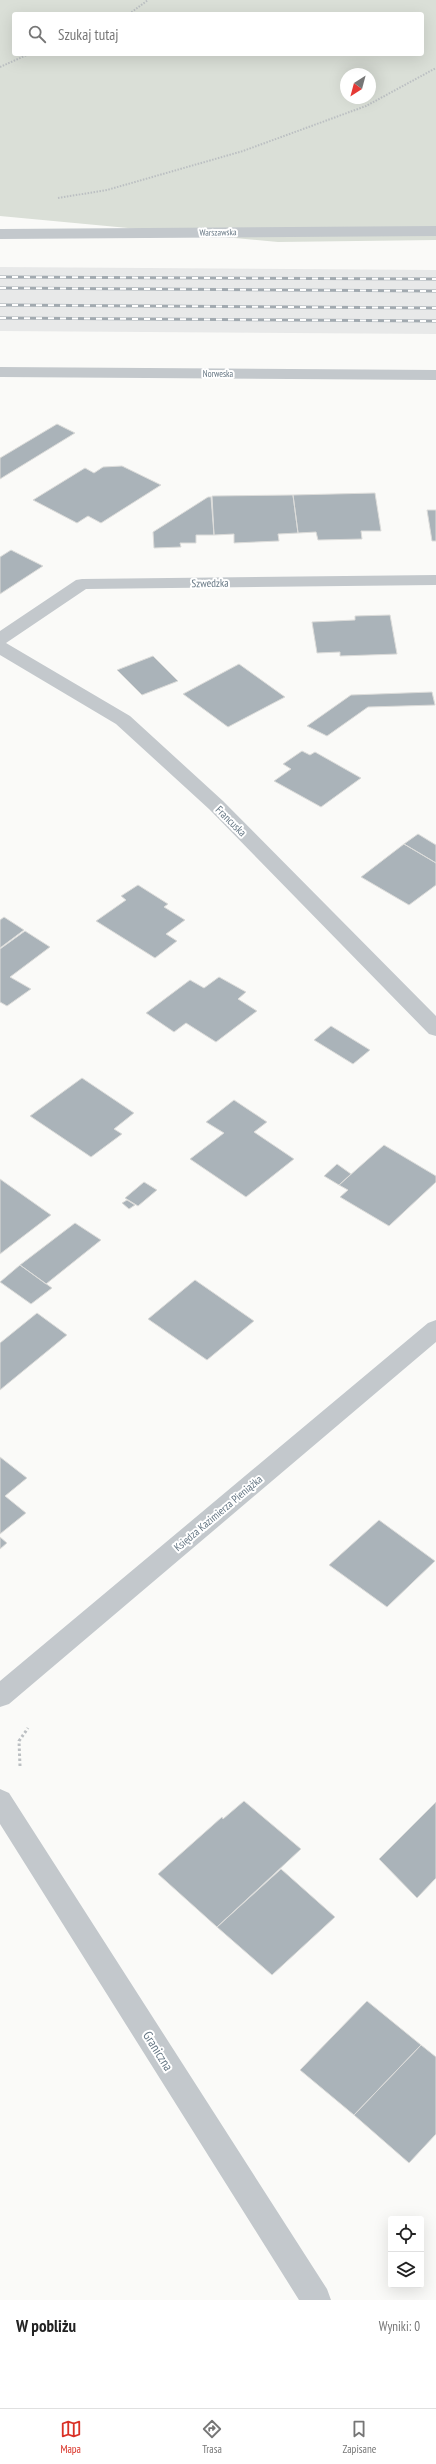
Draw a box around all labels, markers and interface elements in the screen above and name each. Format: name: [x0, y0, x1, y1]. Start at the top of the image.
search box: [12, 12, 424, 56]
icon: search: [26, 23, 48, 45]
text: Szukaj tutaj: [58, 25, 119, 44]
north arrow: [340, 68, 376, 104]
street label: Warszawska: [199, 226, 237, 238]
street label: Norweska: [203, 368, 234, 379]
street label: Szwedzka: [191, 576, 229, 590]
street label: Francuska: [213, 803, 249, 839]
street label: Księdza Kazimierza Pieniążka: [171, 1472, 265, 1554]
street label: Graniczna: [139, 2028, 177, 2074]
map controls: [388, 2216, 424, 2288]
button: locate: [388, 2216, 424, 2252]
button: layers: [388, 2252, 424, 2288]
text: W pobliżu: [16, 2315, 76, 2337]
text: Wyniki: 0: [379, 2318, 420, 2335]
tab: Mapa: [60, 2418, 82, 2456]
tab: Trasa: [201, 2418, 223, 2456]
tab: Zapisane: [343, 2418, 376, 2456]

